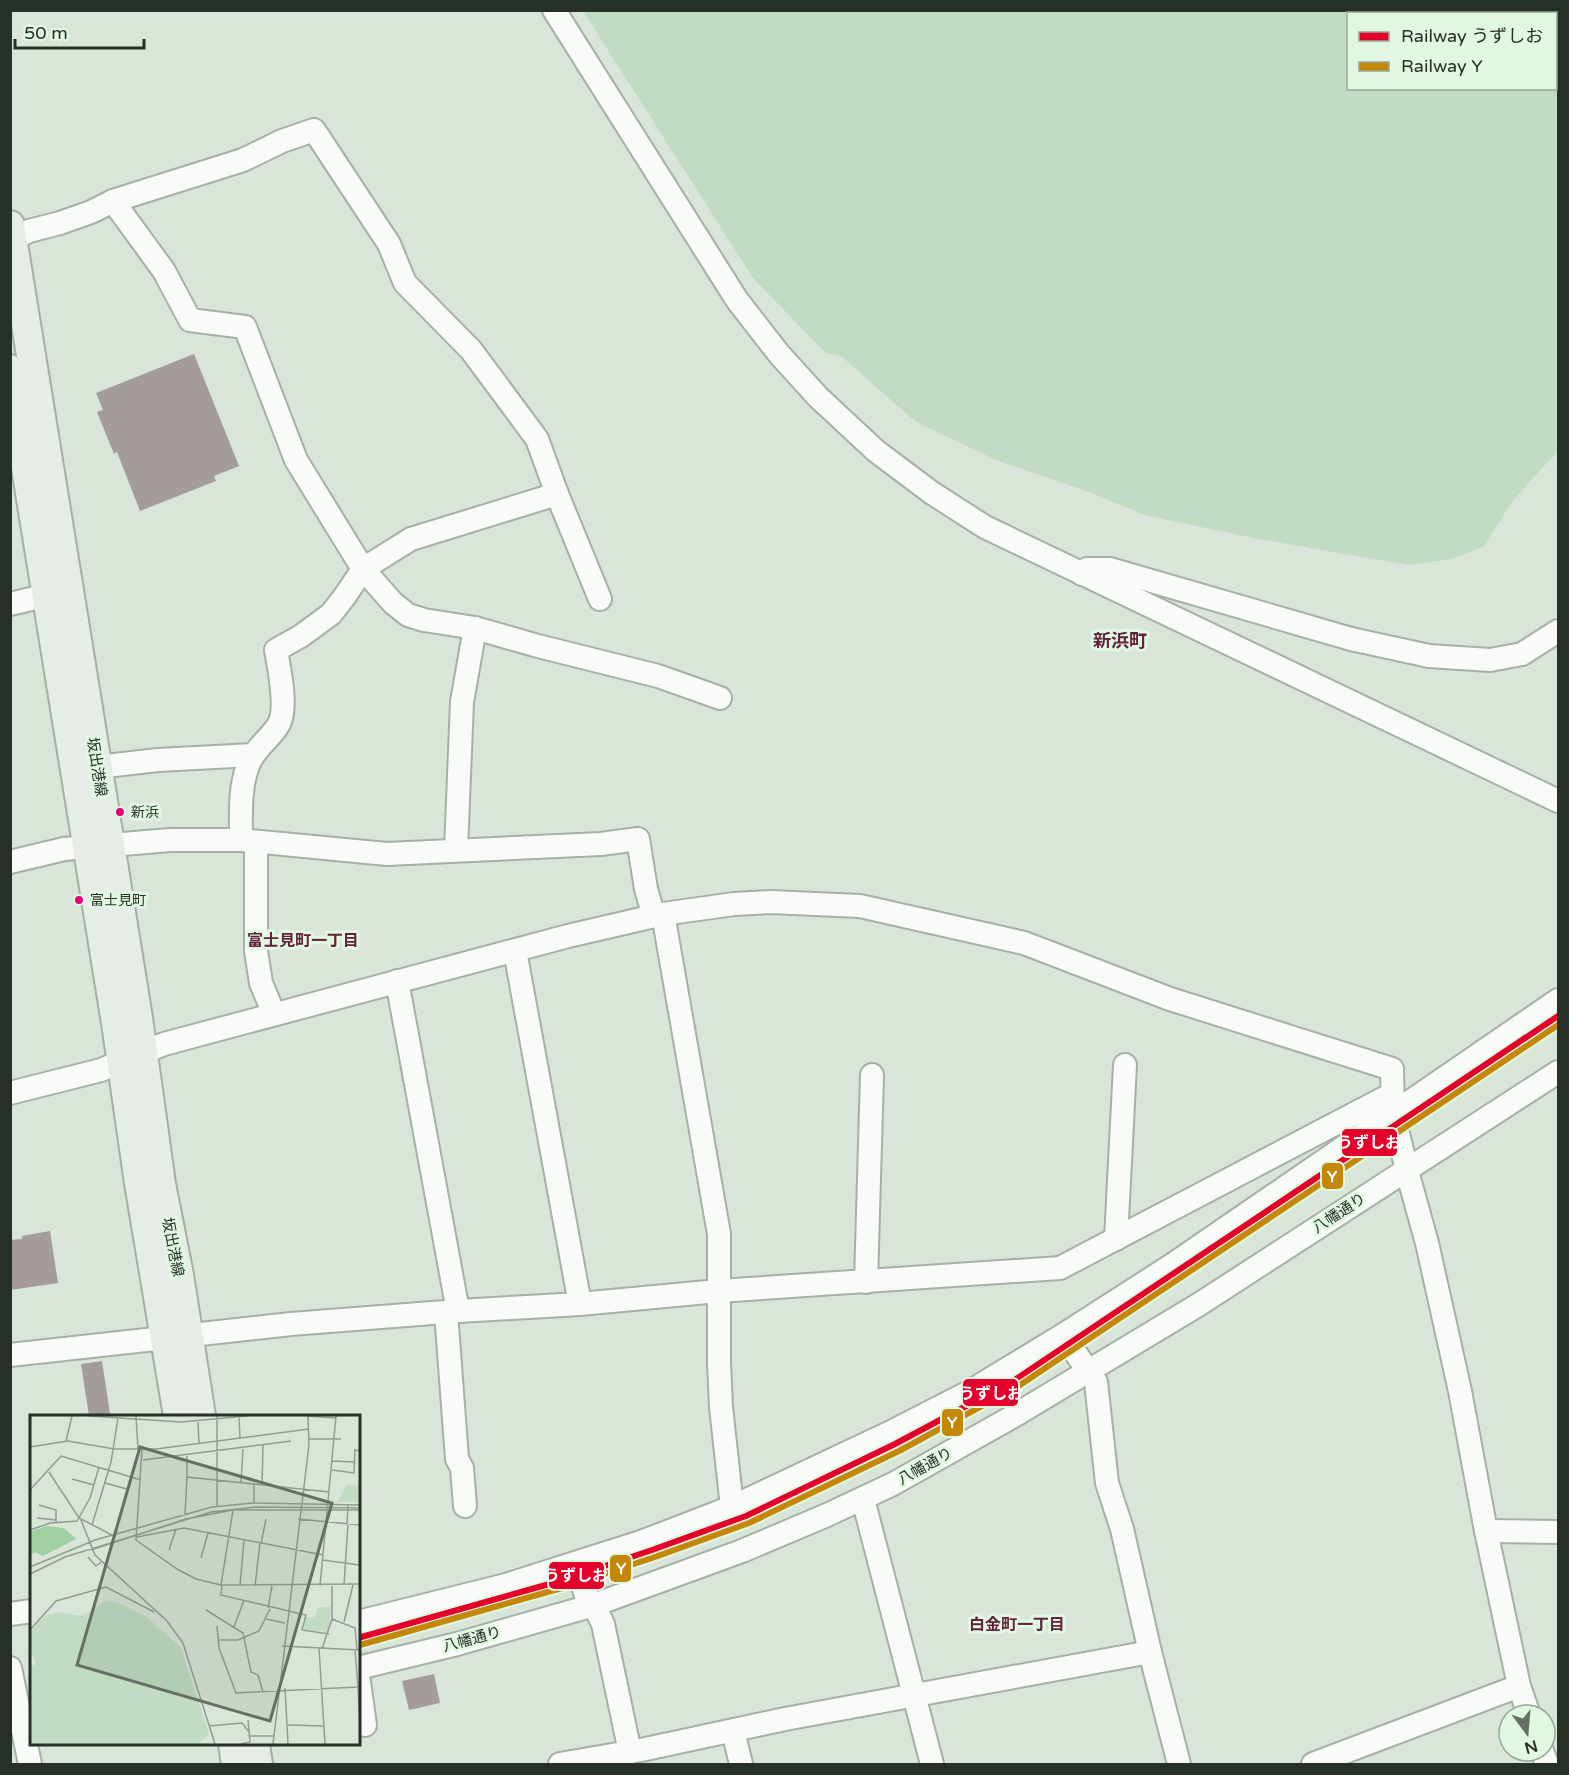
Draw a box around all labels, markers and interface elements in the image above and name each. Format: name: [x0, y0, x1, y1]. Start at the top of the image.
scale bar: [15, 12, 144, 50]
legend: [1347, 12, 1557, 90]
text: 50 m: [24, 22, 68, 44]
text: Railway うずしお: [1401, 25, 1543, 47]
text: Railway Y: [1401, 55, 1483, 77]
district label: 新浜町: [1093, 630, 1147, 652]
street label: 坂出港線: [83, 736, 111, 798]
place label: 新浜: [131, 804, 159, 821]
marker: 新浜: [114, 806, 126, 818]
place label: 富士見町: [90, 892, 146, 909]
marker: 富士見町: [73, 894, 85, 906]
district label: 富士見町一丁目: [247, 931, 359, 951]
line badge: うずしお: [1341, 1128, 1398, 1157]
text: うずしお: [1337, 1133, 1401, 1153]
line badge: Y: [1321, 1162, 1344, 1190]
text: Y: [1327, 1167, 1338, 1187]
street label: 八幡通り: [1309, 1189, 1369, 1237]
street label: 坂出港線: [158, 1216, 188, 1278]
line badge: うずしお: [962, 1378, 1019, 1407]
text: うずしお: [959, 1384, 1023, 1404]
line badge: Y: [941, 1408, 964, 1437]
text: Y: [947, 1413, 958, 1433]
inset map: [30, 1415, 360, 1745]
street label: 八幡通り: [894, 1444, 956, 1488]
line badge: Y: [609, 1554, 632, 1583]
text: Y: [616, 1559, 627, 1579]
line badge: うずしお: [548, 1561, 605, 1590]
text: うずしお: [544, 1566, 608, 1586]
district label: 白金町一丁目: [969, 1615, 1065, 1635]
street label: 八幡通り: [441, 1623, 503, 1655]
north arrow: [1497, 1703, 1557, 1763]
text: N: [1522, 1735, 1540, 1758]

